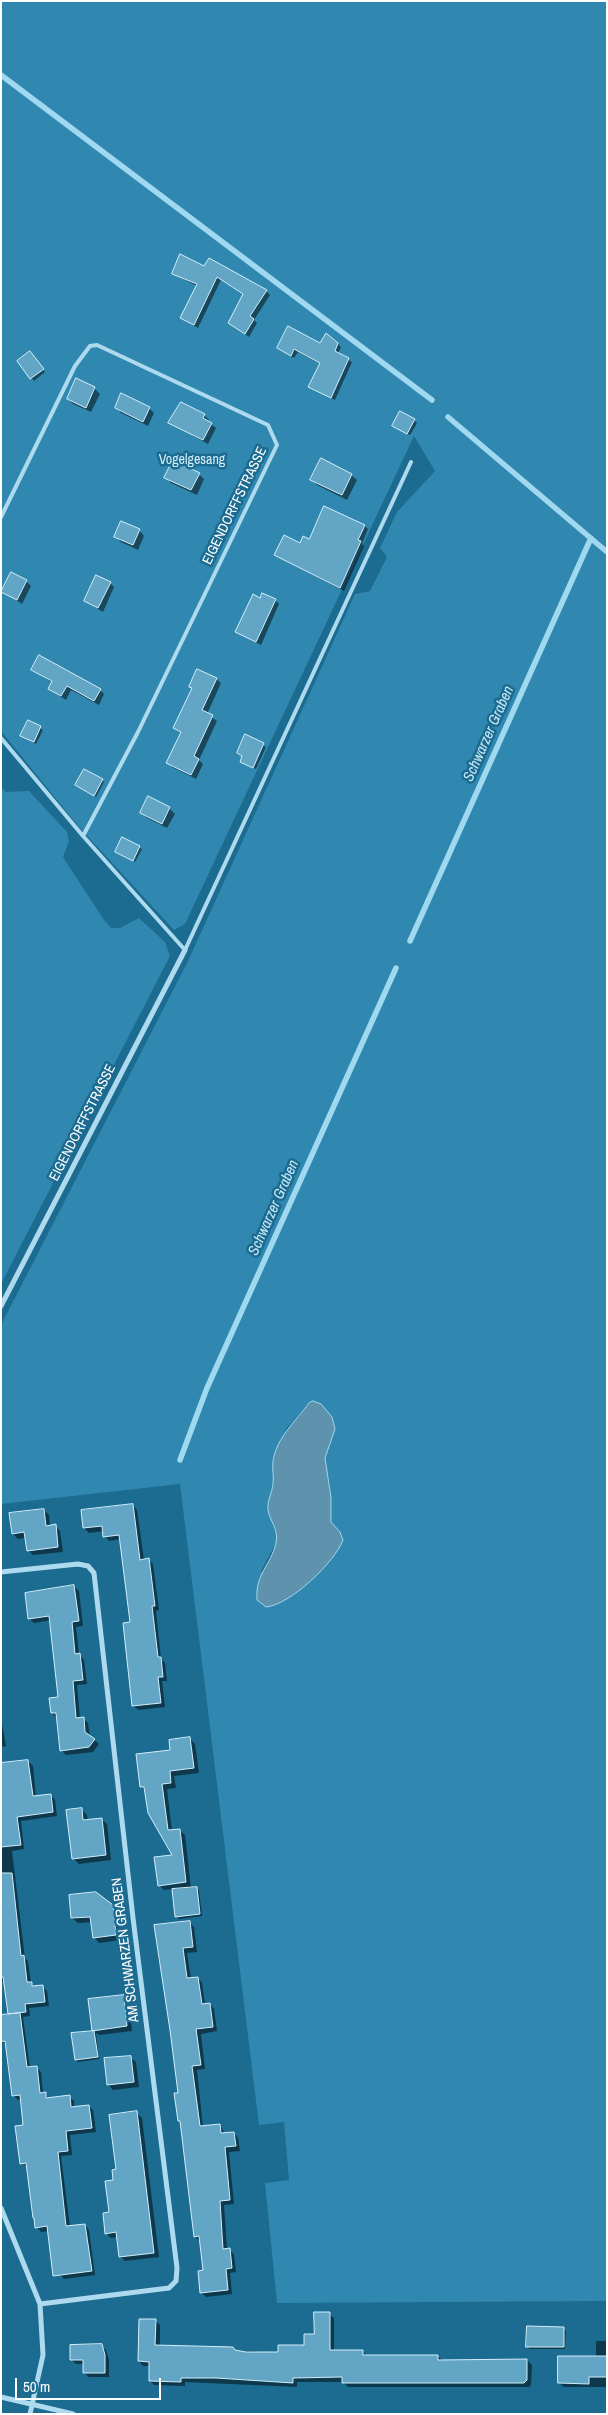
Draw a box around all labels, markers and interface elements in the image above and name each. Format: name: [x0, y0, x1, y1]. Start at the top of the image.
street label: EIGENDORFFSTRASSE: [199, 444, 271, 568]
park label: Vogelgesang: [159, 452, 225, 468]
water label: Schwarzer Graben: [460, 684, 518, 784]
street label: EIGENDORFFSTRASSE: [46, 1062, 120, 1184]
water label: Schwarzer Graben: [245, 1158, 303, 1258]
street label: AM SCHWARZEN GRABEN: [109, 1877, 143, 2023]
scale bar: [18, 2368, 164, 2400]
text: 50 m: [23, 2376, 50, 2397]

